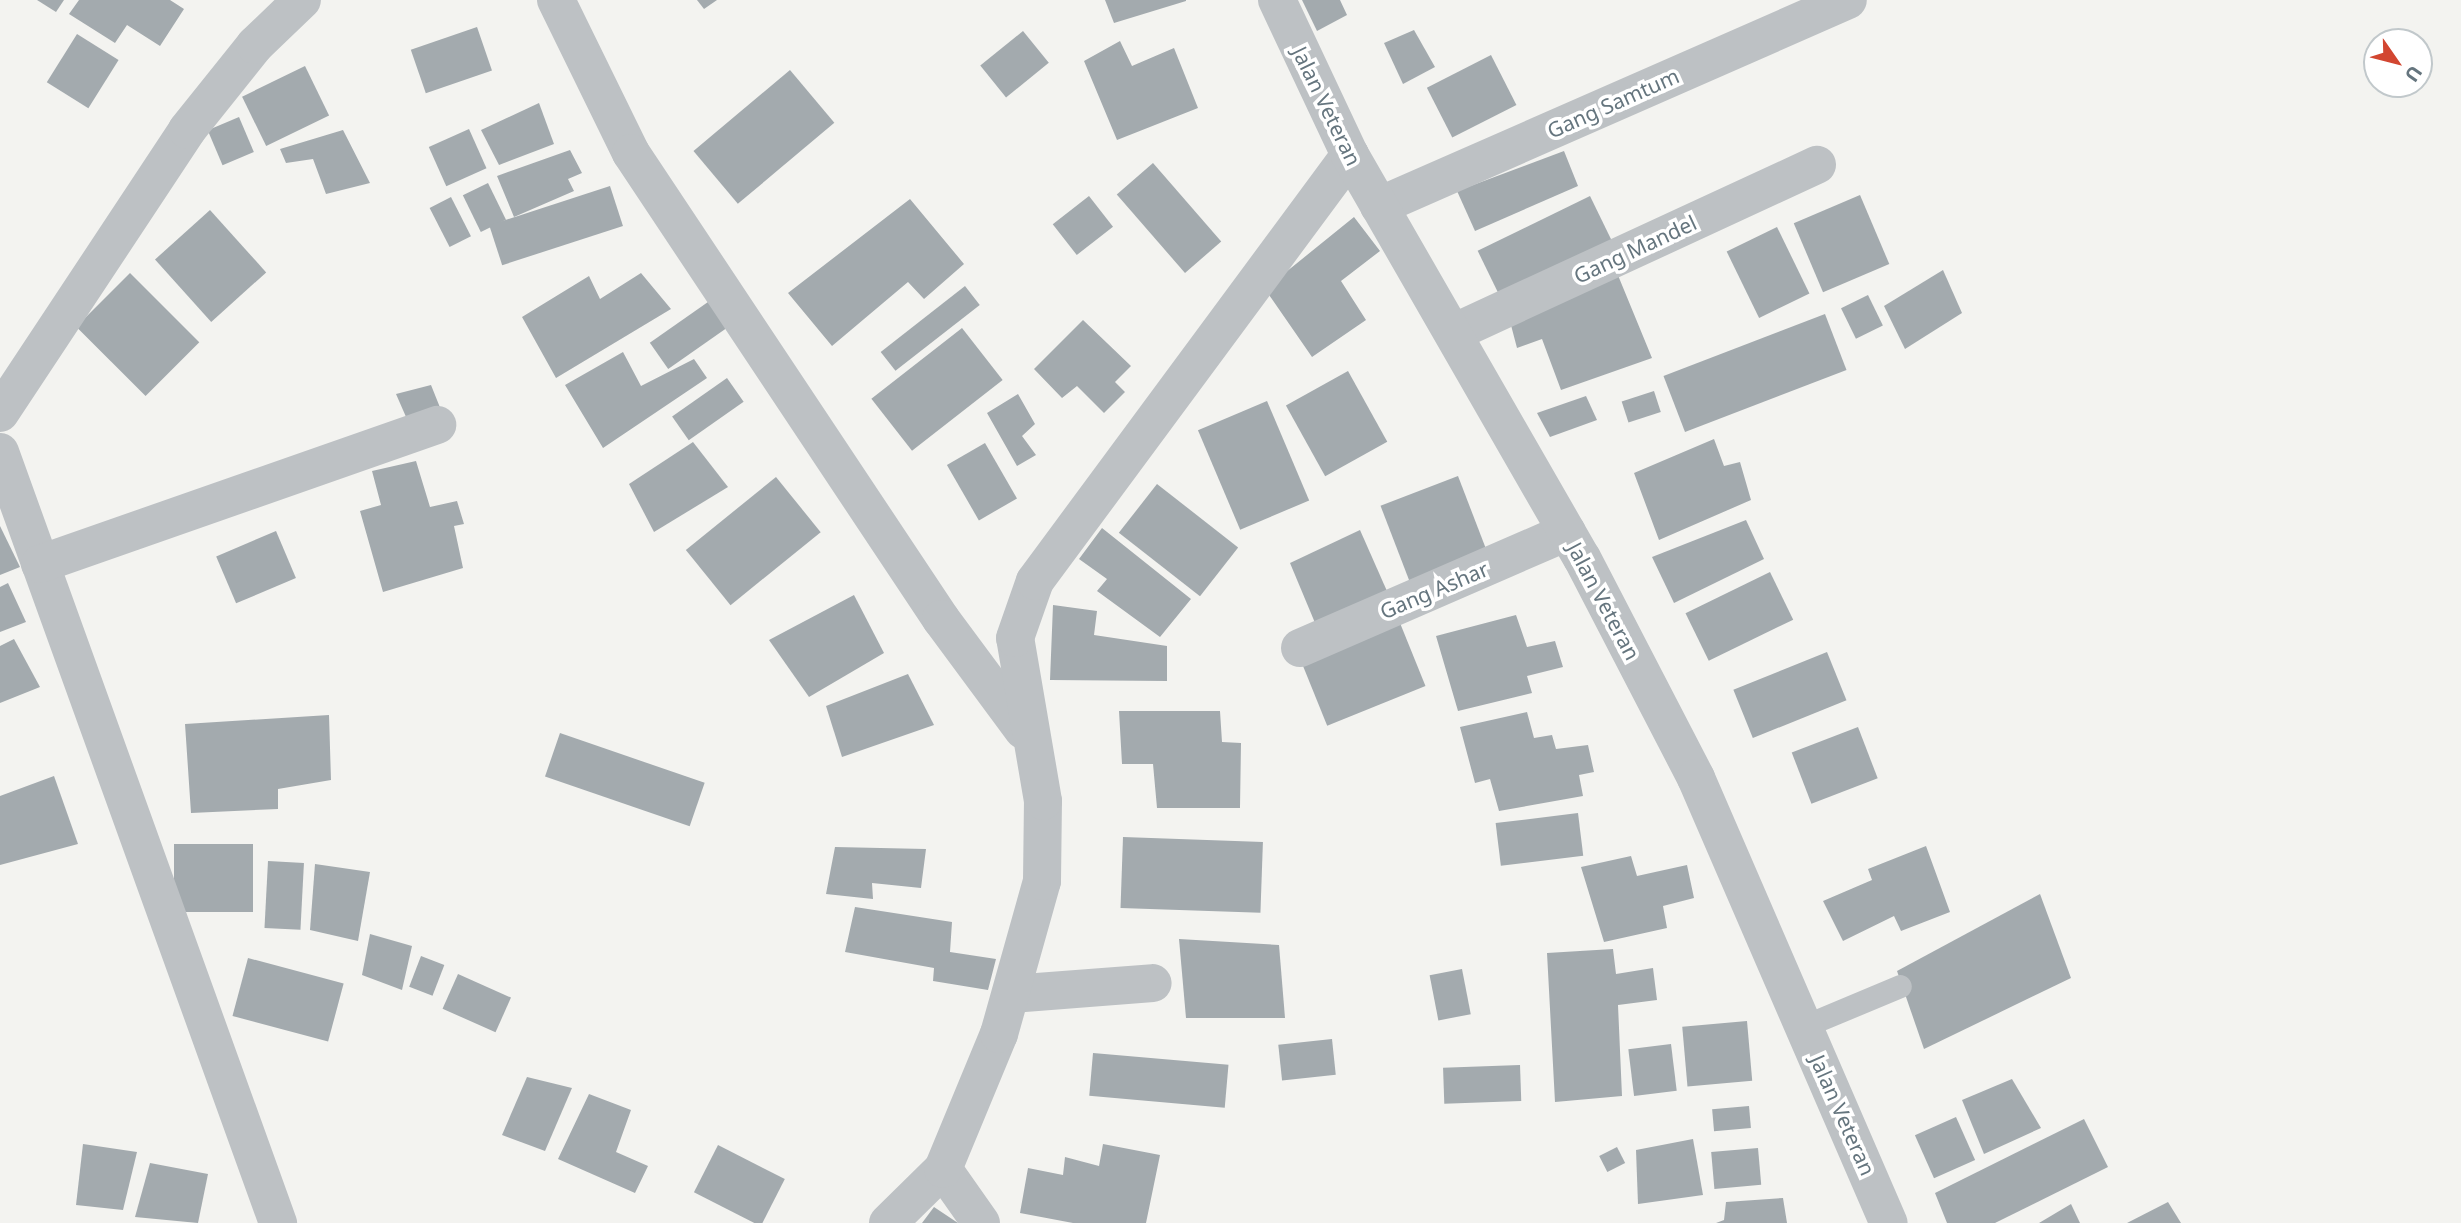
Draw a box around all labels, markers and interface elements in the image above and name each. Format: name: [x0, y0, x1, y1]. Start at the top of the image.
north arrow: [2363, 28, 2433, 98]
street label: Jalan Veteran: [1287, 42, 1367, 170]
text: U: [2399, 61, 2428, 87]
street label: Gang Samtum: [1543, 63, 1683, 143]
street label: Gang Mandel: [1570, 210, 1700, 288]
street label: Jalan Veteran: [1562, 538, 1646, 664]
street label: Gang Ashar: [1376, 556, 1492, 624]
street label: Jalan Veteran: [1805, 1051, 1881, 1179]

